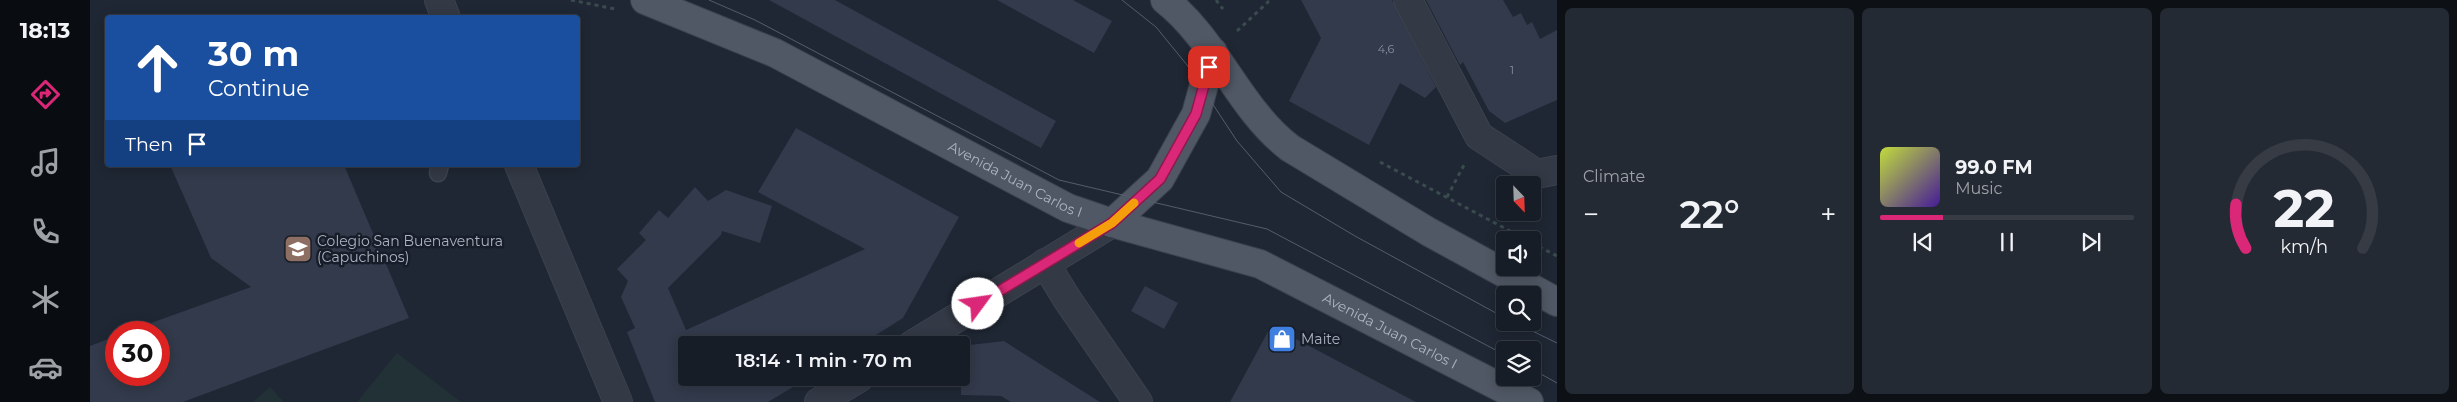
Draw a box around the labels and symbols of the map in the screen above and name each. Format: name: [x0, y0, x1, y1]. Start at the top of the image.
house number: 4,6: [1378, 42, 1394, 56]
pin: [1188, 46, 1230, 88]
house number: 1: [1510, 63, 1514, 77]
street label: Avenida Juan Carlos I: [945, 137, 1085, 221]
north arrow: [1496, 176, 1541, 221]
place label: Colegio San Buenaventura (Capuchinos): [317, 232, 503, 266]
school or university icon: Colegio San Buenaventura (Capuchinos): [283, 234, 313, 264]
position arrow: [951, 277, 1003, 329]
street label: Avenida Juan Carlos I: [1320, 289, 1460, 373]
speed limit sign: 30: [105, 321, 170, 386]
shop icon: Maite: [1267, 324, 1297, 354]
place label: Maite: [1301, 330, 1340, 348]

